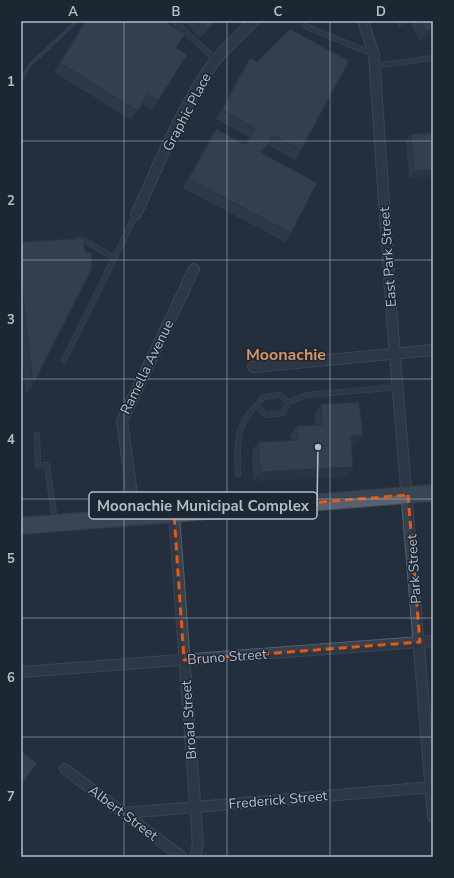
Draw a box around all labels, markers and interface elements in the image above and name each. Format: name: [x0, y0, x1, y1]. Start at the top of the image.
text: A: [68, 3, 78, 21]
text: B: [172, 3, 181, 21]
text: C: [274, 3, 283, 21]
text: D: [376, 3, 386, 21]
street label: Graphic Place: [158, 69, 216, 155]
text: 1: [7, 73, 15, 91]
text: 2: [7, 192, 15, 210]
street label: East Park Street: [375, 206, 401, 308]
text: 3: [7, 311, 15, 329]
street label: Ramella Avenue: [116, 316, 178, 418]
district label: Moonachie: [246, 344, 326, 366]
text: 4: [7, 431, 15, 449]
callout: Moonachie Municipal Complex: [89, 492, 317, 519]
text: Moonachie Municipal Complex: [97, 496, 310, 516]
street label: Park Street: [402, 533, 426, 604]
text: 5: [7, 550, 15, 568]
street label: Bruno Street: [186, 645, 268, 669]
text: 6: [7, 669, 15, 687]
street label: Broad Street: [177, 680, 201, 760]
street label: Albert Street: [85, 781, 162, 845]
street label: Frederick Street: [228, 786, 328, 814]
text: 7: [7, 788, 15, 806]

